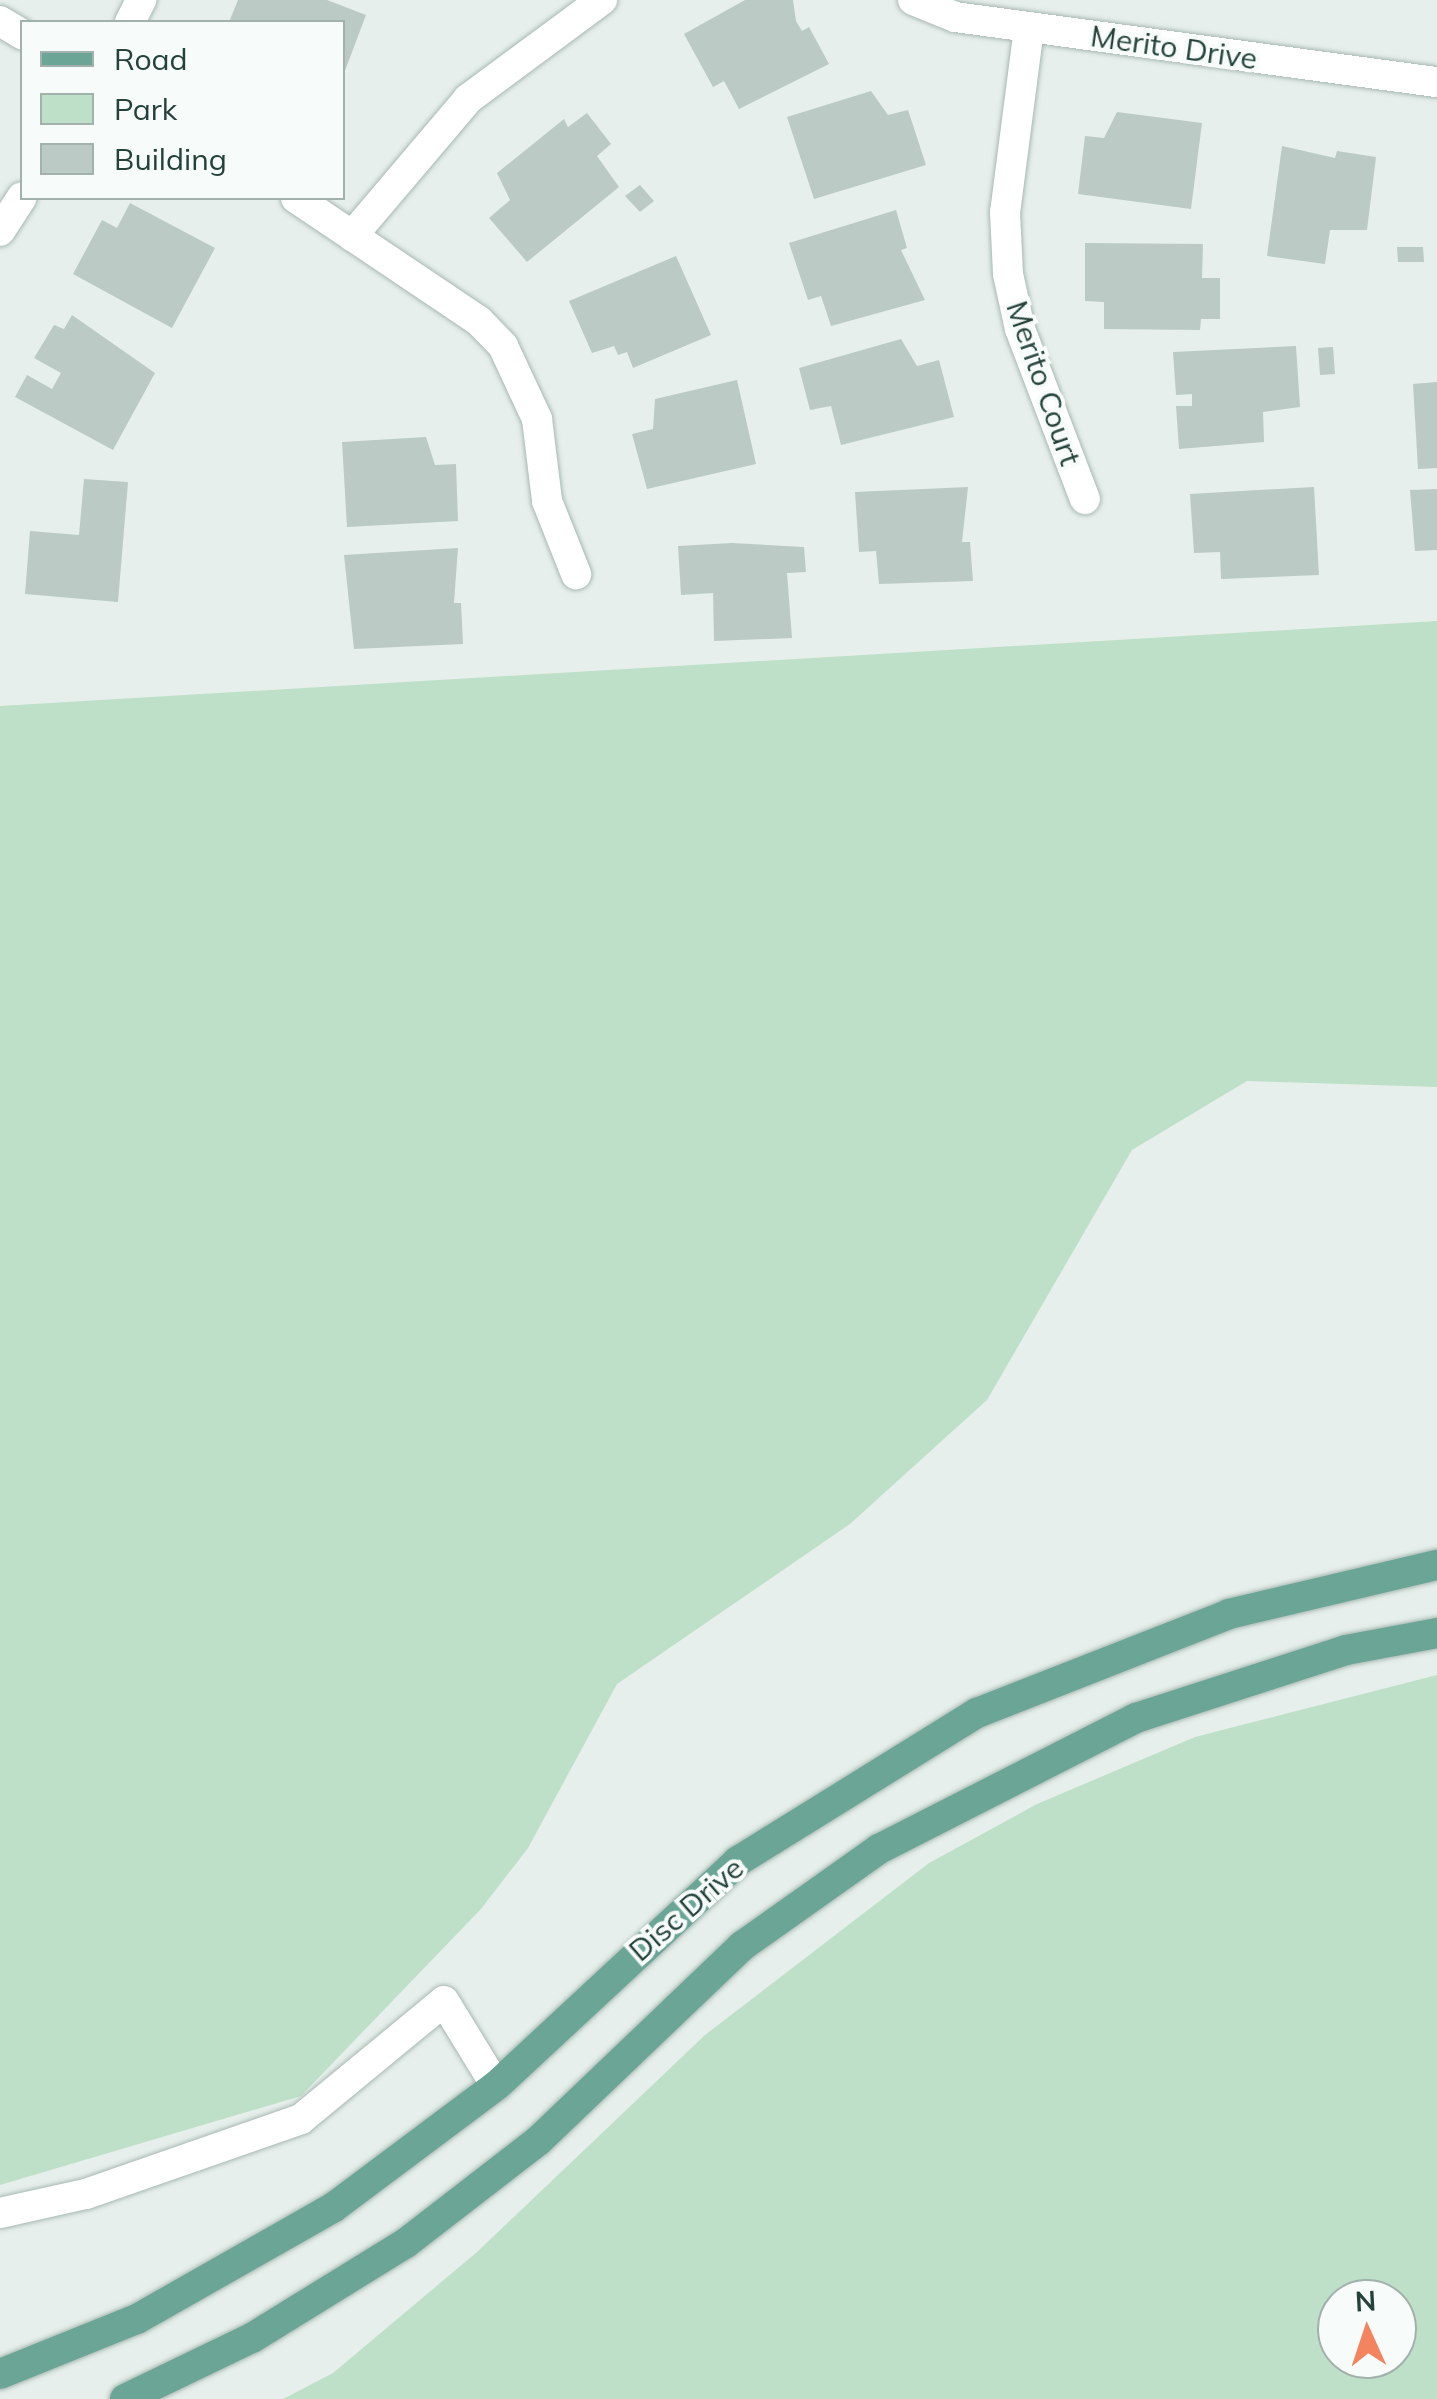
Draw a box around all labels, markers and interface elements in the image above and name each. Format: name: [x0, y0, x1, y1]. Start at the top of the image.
street label: Merito Drive: [1088, 17, 1260, 77]
legend: [20, 20, 345, 200]
text: Road: [114, 40, 188, 78]
text: Park: [114, 90, 177, 128]
text: Building: [114, 140, 227, 178]
street label: Merito Court: [999, 296, 1089, 470]
street label: Disc Drive: [622, 1850, 750, 1968]
north arrow: [1317, 2279, 1417, 2379]
text: N: [1354, 2283, 1377, 2319]

